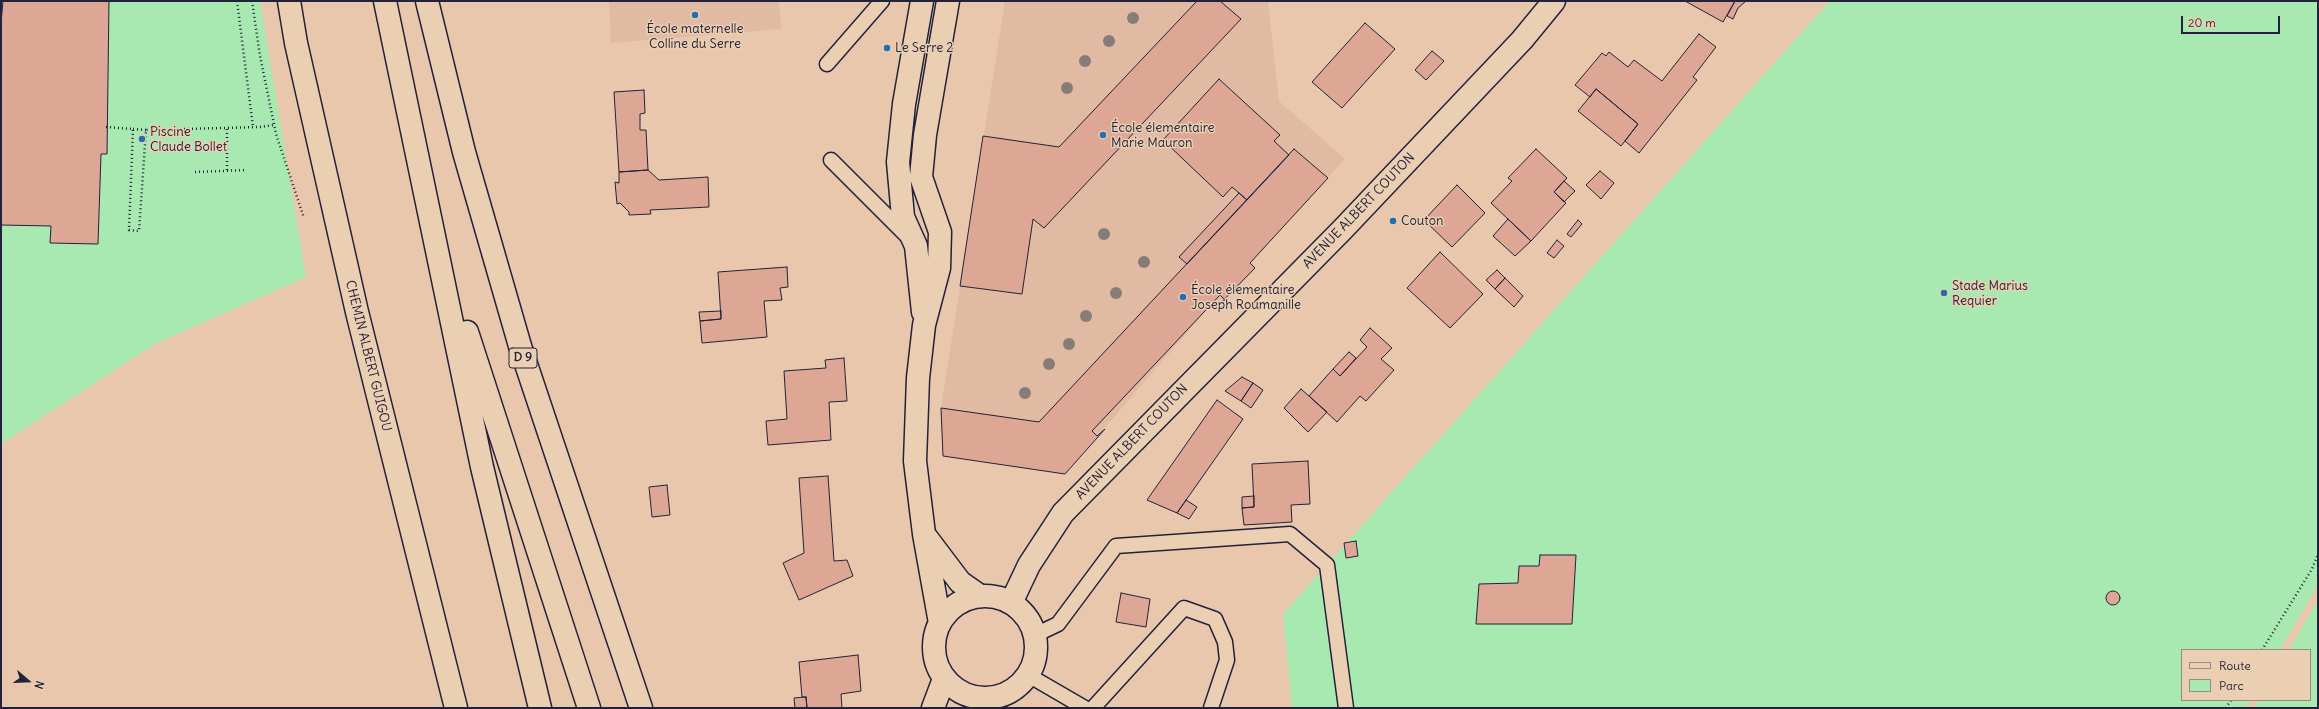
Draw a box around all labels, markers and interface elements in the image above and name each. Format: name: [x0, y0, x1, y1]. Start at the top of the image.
scale bar: [2183, 8, 2282, 34]
marker: École maternelle Colline du Serre: [690, 10, 700, 20]
text: 20 m: [2188, 15, 2216, 30]
place label: École maternelle Colline du Serre: [647, 21, 743, 52]
place label: Le Serre 2: [895, 40, 953, 56]
marker: Le Serre 2: [882, 43, 892, 53]
place label: École élementaire Marie Mauron: [1111, 120, 1215, 151]
place label: Piscine Claude Bollet: [150, 124, 227, 155]
marker: École élementaire Marie Mauron: [1098, 130, 1108, 140]
marker: Piscine Claude Bollet: [137, 134, 147, 144]
street label: AVENUE ALBERT COUTON: [1300, 150, 1418, 272]
place label: Couton: [1401, 213, 1444, 229]
marker: Couton: [1388, 216, 1398, 226]
place label: Stade Marius Requier: [1952, 278, 2028, 309]
street label: CHEMIN ALBERT GUIGOU: [342, 279, 394, 433]
place label: École élementaire Joseph Roumanille: [1191, 282, 1301, 313]
marker: Stade Marius Requier: [1939, 288, 1949, 298]
marker: École élementaire Joseph Roumanille: [1178, 292, 1188, 302]
road number: D 9: [509, 348, 537, 368]
street label: AVENUE ALBERT COUTON: [1073, 381, 1191, 503]
legend: [2181, 649, 2311, 701]
text: Route: [2219, 658, 2251, 673]
north arrow: [8, 661, 48, 701]
text: Parc: [2219, 678, 2244, 693]
text: N: [31, 679, 47, 691]

